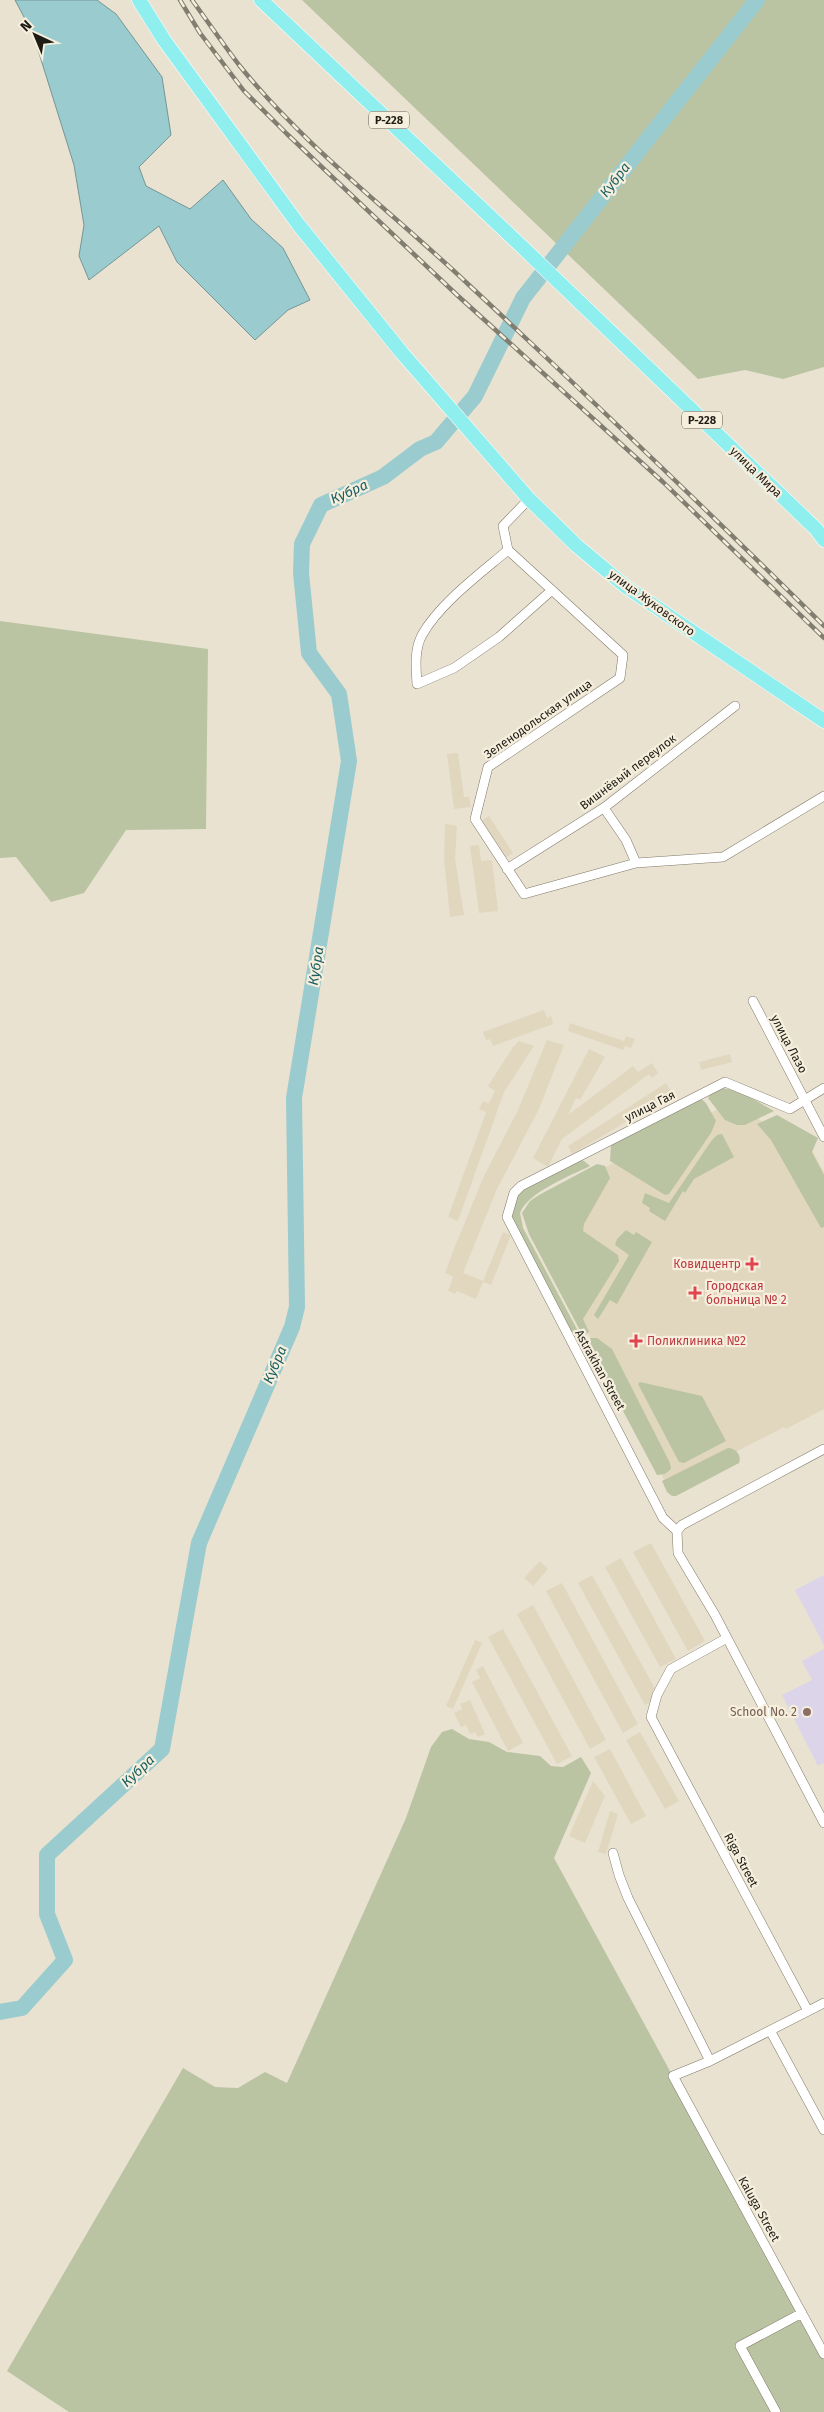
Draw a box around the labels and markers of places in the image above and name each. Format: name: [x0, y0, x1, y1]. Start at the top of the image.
place label: Ковидцентр: [673, 1257, 741, 1271]
marker: Ковидцентр: [745, 1257, 759, 1271]
place label: Городская больница № 2: [706, 1279, 787, 1307]
marker: Городская больница № 2: [688, 1286, 702, 1300]
marker: Поликлиника №2: [629, 1334, 643, 1348]
place label: Поликлиника №2: [647, 1334, 746, 1348]
place label: School No. 2: [730, 1705, 797, 1719]
marker: School No. 2: [801, 1706, 813, 1718]

